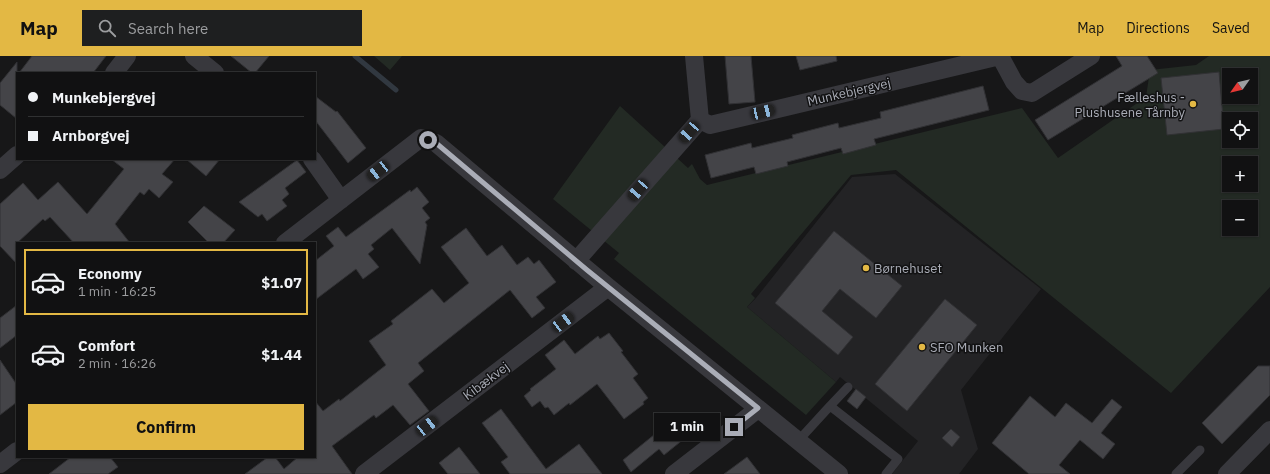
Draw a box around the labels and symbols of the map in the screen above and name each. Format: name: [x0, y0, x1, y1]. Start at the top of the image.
north arrow: [1222, 68, 1258, 104]
street label: Munkebjergvej: [806, 74, 892, 110]
place label: Fælleshus - Plushusene Tårnby: [1074, 89, 1186, 121]
marker: Fælleshus - Plushusene Tårnby: [1188, 99, 1198, 109]
car: [750, 103, 776, 121]
car: [677, 119, 701, 145]
route start: [419, 131, 437, 149]
car: [365, 159, 391, 183]
car: [626, 177, 650, 203]
place label: Børnehuset: [874, 260, 942, 277]
marker: Børnehuset: [861, 263, 871, 273]
car: [550, 310, 576, 334]
place label: SFO Munken: [930, 339, 1003, 356]
marker: SFO Munken: [917, 342, 927, 352]
street label: Kibækvej: [459, 358, 513, 404]
callout: 1 min: [654, 413, 720, 441]
car: [414, 414, 440, 438]
route end: [725, 418, 743, 436]

